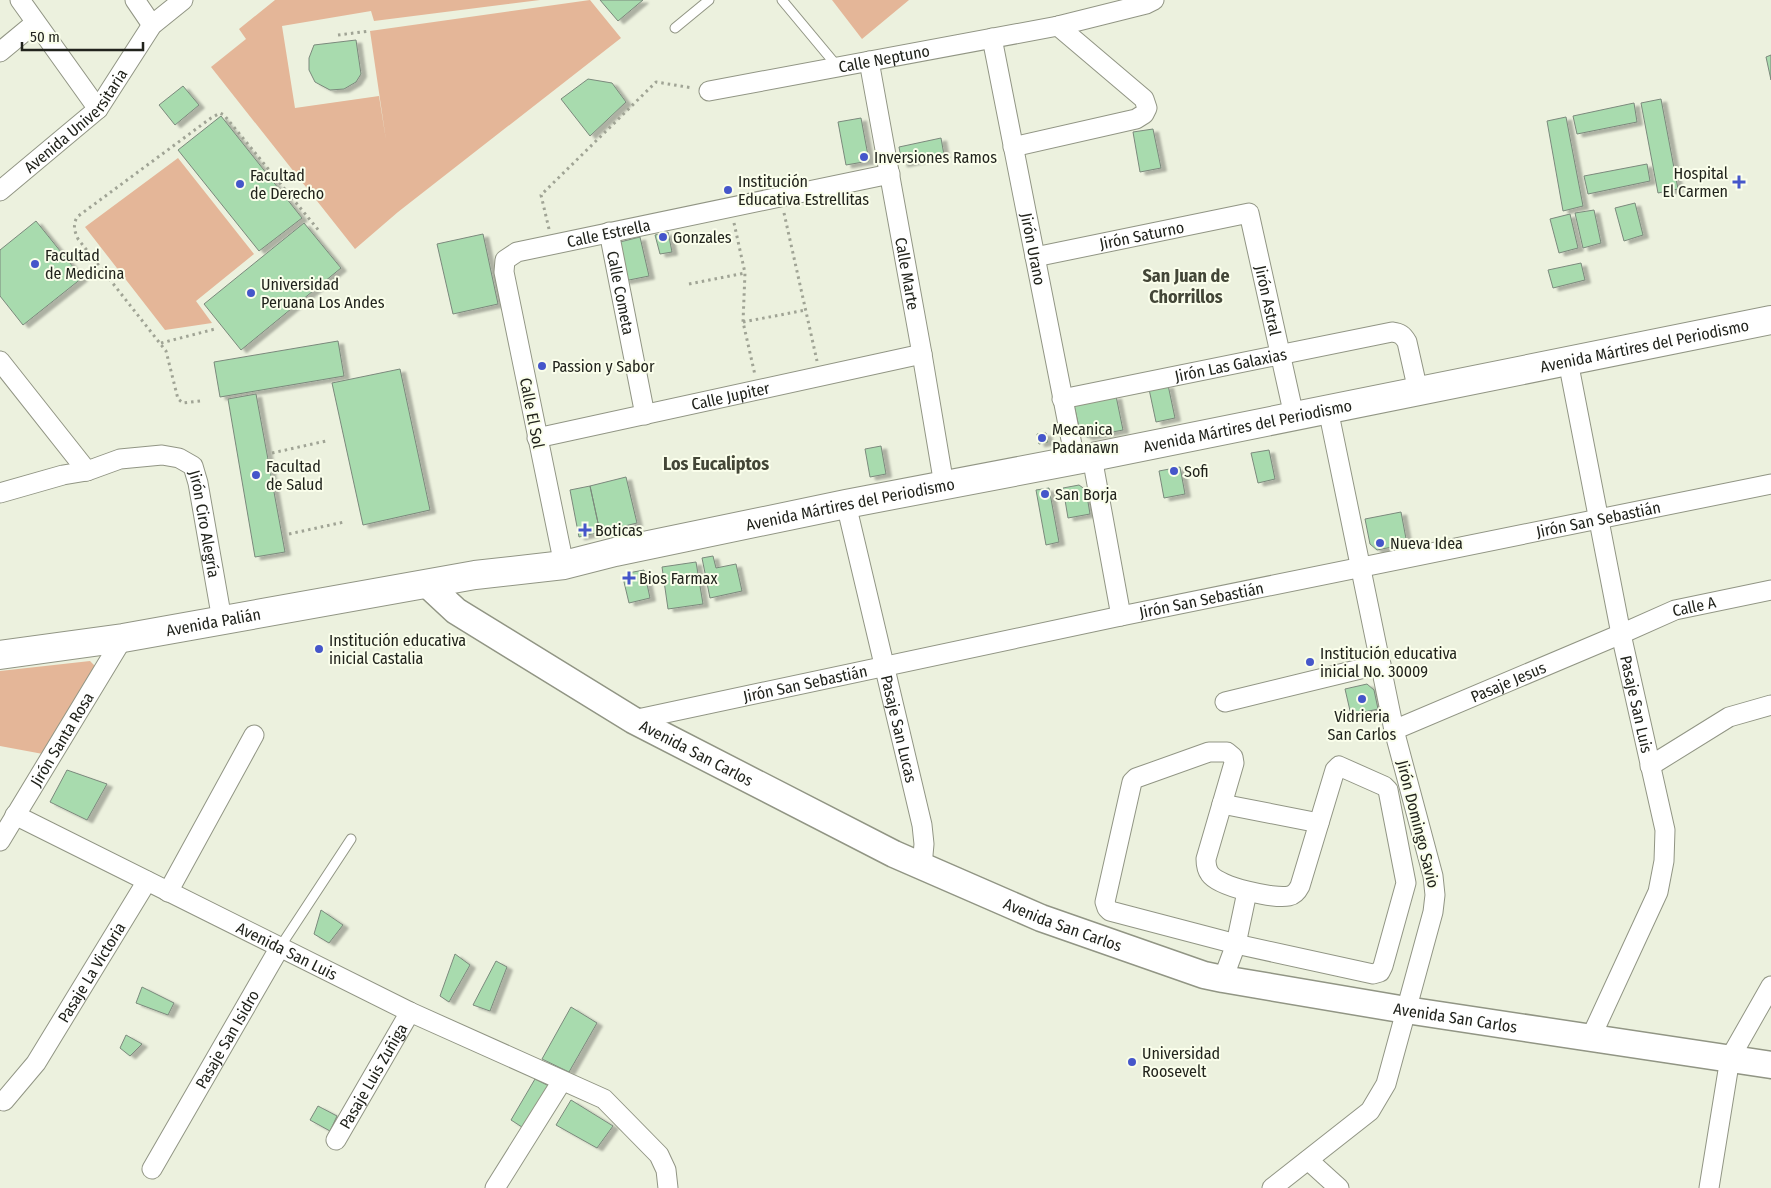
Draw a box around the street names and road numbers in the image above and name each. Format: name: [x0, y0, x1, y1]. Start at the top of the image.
street label: Calle Neptuno: [837, 41, 931, 76]
street label: Avenida Universitaria: [20, 65, 131, 176]
street label: Jirón Urano: [1017, 211, 1050, 287]
street label: Calle Estrella: [565, 215, 652, 251]
street label: Jirón Saturno: [1098, 217, 1186, 253]
street label: Calle Marte: [892, 236, 923, 311]
street label: Calle Cometa: [603, 249, 639, 337]
street label: Jirón Astral: [1251, 263, 1285, 337]
street label: Avenida Mártires del Periodismo: [1539, 315, 1750, 376]
street label: Jirón Las Galaxias: [1173, 344, 1288, 385]
street label: Calle El Sol: [516, 376, 548, 450]
street label: Calle Jupiter: [690, 378, 772, 414]
street label: Avenida Mártires del Periodismo: [1142, 395, 1353, 456]
street label: Jirón Ciro Alegría: [185, 468, 224, 579]
street label: Avenida Mártires del Periodismo: [744, 474, 956, 534]
street label: Jirón San Sebastián: [1534, 497, 1662, 541]
street label: Jirón San Sebastián: [1138, 578, 1265, 622]
street label: Calle A: [1670, 592, 1718, 620]
street label: Avenida Palián: [165, 604, 262, 640]
street label: Pasaje San Luis: [1617, 654, 1657, 755]
street label: Pasaje Jesus: [1468, 657, 1549, 706]
street label: Jirón San Sebastián: [741, 661, 869, 706]
street label: Pasaje San Lucas: [877, 673, 921, 785]
street label: Jirón Santa Rosa: [26, 689, 97, 790]
street label: Avenida San Carlos: [637, 716, 757, 790]
street label: Jirón Domingo Savio: [1393, 758, 1443, 890]
street label: Avenida San Carlos: [1001, 893, 1125, 955]
street label: Pasaje La Victoria: [54, 918, 129, 1026]
street label: Avenida San Luis: [234, 918, 341, 984]
street label: Pasaje San Isidro: [191, 986, 263, 1092]
street label: Avenida San Carlos: [1392, 999, 1519, 1036]
street label: Pasaje Luis Zuñiga: [335, 1020, 411, 1132]

